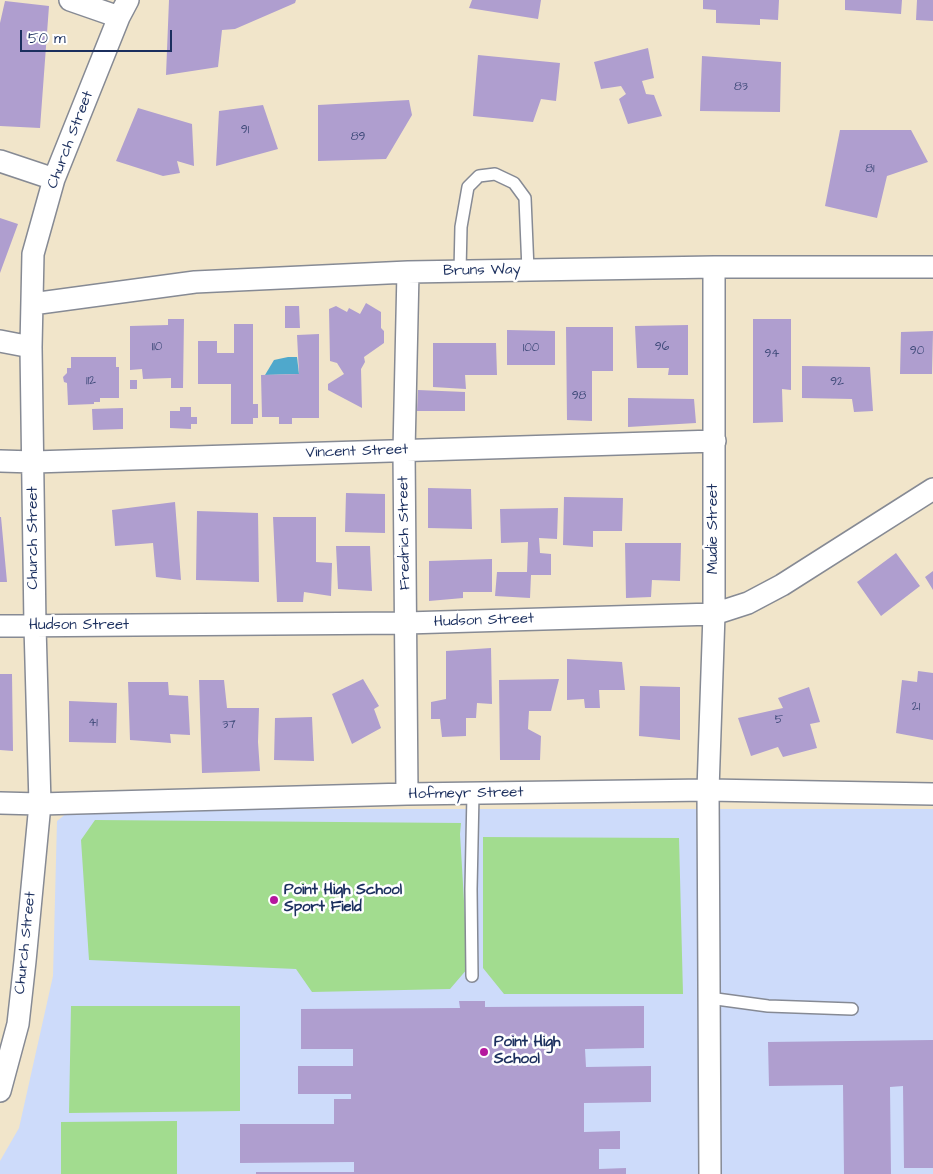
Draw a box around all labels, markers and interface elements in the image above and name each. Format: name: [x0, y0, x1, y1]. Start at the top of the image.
scale bar: [22, 20, 175, 52]
text: 50 m: [28, 28, 66, 49]
house number: 83: [734, 80, 748, 94]
street label: Church Street: [44, 89, 98, 191]
house number: 91: [241, 123, 249, 137]
house number: 89: [351, 130, 365, 144]
house number: 81: [865, 162, 875, 176]
street label: Bruns Way: [443, 261, 521, 281]
house number: 110: [152, 340, 162, 354]
house number: 96: [655, 340, 669, 354]
house number: 100: [523, 341, 539, 355]
house number: 90: [910, 344, 924, 358]
house number: 94: [764, 347, 780, 361]
house number: 112: [86, 374, 96, 388]
house number: 92: [830, 375, 844, 389]
house number: 98: [572, 389, 586, 403]
street label: Vincent Street: [305, 441, 409, 463]
street label: Fredrich Street: [395, 476, 415, 590]
street label: Mudie Street: [705, 484, 723, 574]
street label: Church Street: [25, 486, 43, 590]
street label: Hudson Street: [434, 610, 534, 632]
street label: Hudson Street: [29, 617, 129, 635]
house number: 21: [912, 700, 920, 714]
house number: 5: [775, 713, 783, 727]
house number: 41: [88, 716, 98, 730]
house number: 37: [222, 718, 236, 732]
street label: Hofmeyr Street: [408, 784, 524, 804]
place label: Point High School Sport Field: [284, 882, 402, 917]
street label: Church Street: [12, 891, 40, 995]
marker: Point High School Sport Field: [268, 894, 280, 906]
place label: Point High School: [494, 1034, 560, 1069]
marker: Point High School: [478, 1046, 490, 1058]

